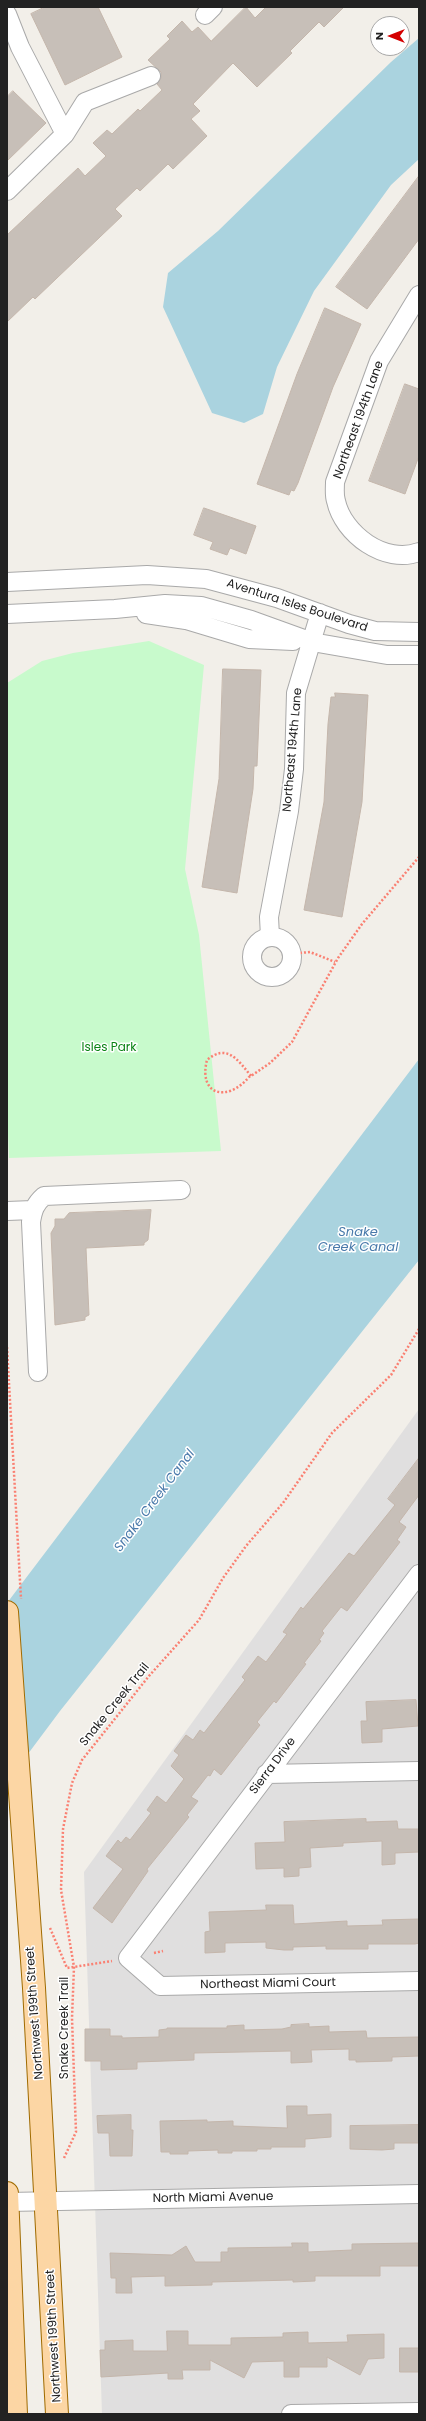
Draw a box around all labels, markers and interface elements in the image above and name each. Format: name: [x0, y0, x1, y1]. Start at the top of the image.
north arrow: [370, 16, 410, 56]
text: N: [371, 32, 387, 40]
street label: Northeast 194th Lane: [331, 359, 387, 481]
street label: Aventura Isles Boulevard: [225, 576, 369, 636]
street label: Northeast 194th Lane: [280, 687, 306, 813]
park label: Isles Park: [82, 1041, 136, 1055]
water label: Snake Creek Canal: [318, 1225, 398, 1256]
water label: Snake Creek Canal: [111, 1447, 199, 1555]
street label: Snake Creek Trail: [77, 1661, 153, 1749]
street label: Sierra Drive: [247, 1735, 299, 1797]
street label: Northwest 199th Street: [23, 1946, 47, 2080]
street label: Northeast Miami Court: [200, 1976, 336, 1992]
street label: Snake Creek Trail: [58, 1977, 72, 2079]
street label: North Miami Avenue: [152, 2190, 274, 2206]
street label: Northwest 199th Street: [43, 2269, 65, 2403]

